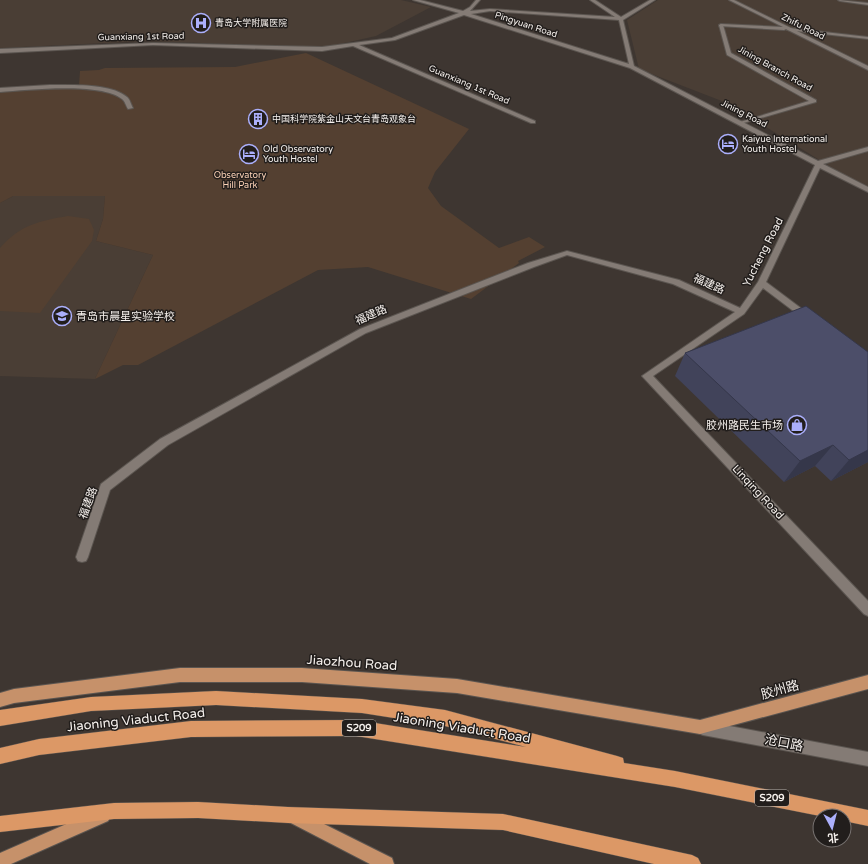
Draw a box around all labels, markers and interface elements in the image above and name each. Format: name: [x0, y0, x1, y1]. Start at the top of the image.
street label: Pingyuan Road: [493, 10, 559, 40]
hospital icon: 青岛大学附属医院: [190, 12, 212, 34]
street label: Zhifu Road: [779, 12, 827, 42]
place label: 青岛大学附属医院: [215, 18, 287, 29]
street label: Guanxiang 1st Road: [97, 31, 185, 43]
street label: Jining Branch Road: [736, 44, 814, 94]
street label: Guanxiang 1st Road: [427, 63, 511, 107]
street label: Jining Road: [719, 98, 769, 130]
building icon: 中国科学院紫金山天文台青岛观象台: [247, 108, 269, 130]
place label: 中国科学院紫金山天文台青岛观象台: [272, 114, 416, 125]
hotel icon: Kaiyue International Youth Hostel: [717, 133, 739, 155]
place label: Kaiyue International Youth Hostel: [742, 134, 827, 155]
hotel icon: Old Observatory Youth Hostel: [238, 143, 260, 165]
place label: Old Observatory Youth Hostel: [263, 144, 333, 165]
park label: Observatory Hill Park: [214, 170, 266, 191]
street label: Yucheng Road: [740, 215, 786, 289]
street label: 福建路: [691, 271, 727, 297]
street label: 福建路: [353, 303, 389, 327]
school or university icon: 青岛市晨星实验学校: [51, 305, 73, 327]
place label: 青岛市晨星实验学校: [76, 310, 175, 323]
shop icon: 胶州路民生市场: [786, 414, 808, 436]
place label: 胶州路民生市场: [706, 419, 783, 432]
street label: Linqing Road: [730, 462, 787, 522]
street label: 福建路: [76, 485, 100, 521]
street label: Jiaozhou Road: [306, 652, 398, 674]
street label: 胶州路: [759, 677, 801, 703]
street label: Jiaoning Viaduct Road: [66, 705, 206, 735]
street label: Jiaoning Viaduct Road: [392, 709, 532, 747]
road number: S209: [342, 720, 376, 736]
street label: 沧口路: [763, 731, 805, 755]
road number: S209: [755, 790, 789, 806]
north arrow: [812, 808, 852, 848]
text: 北: [827, 830, 839, 845]

